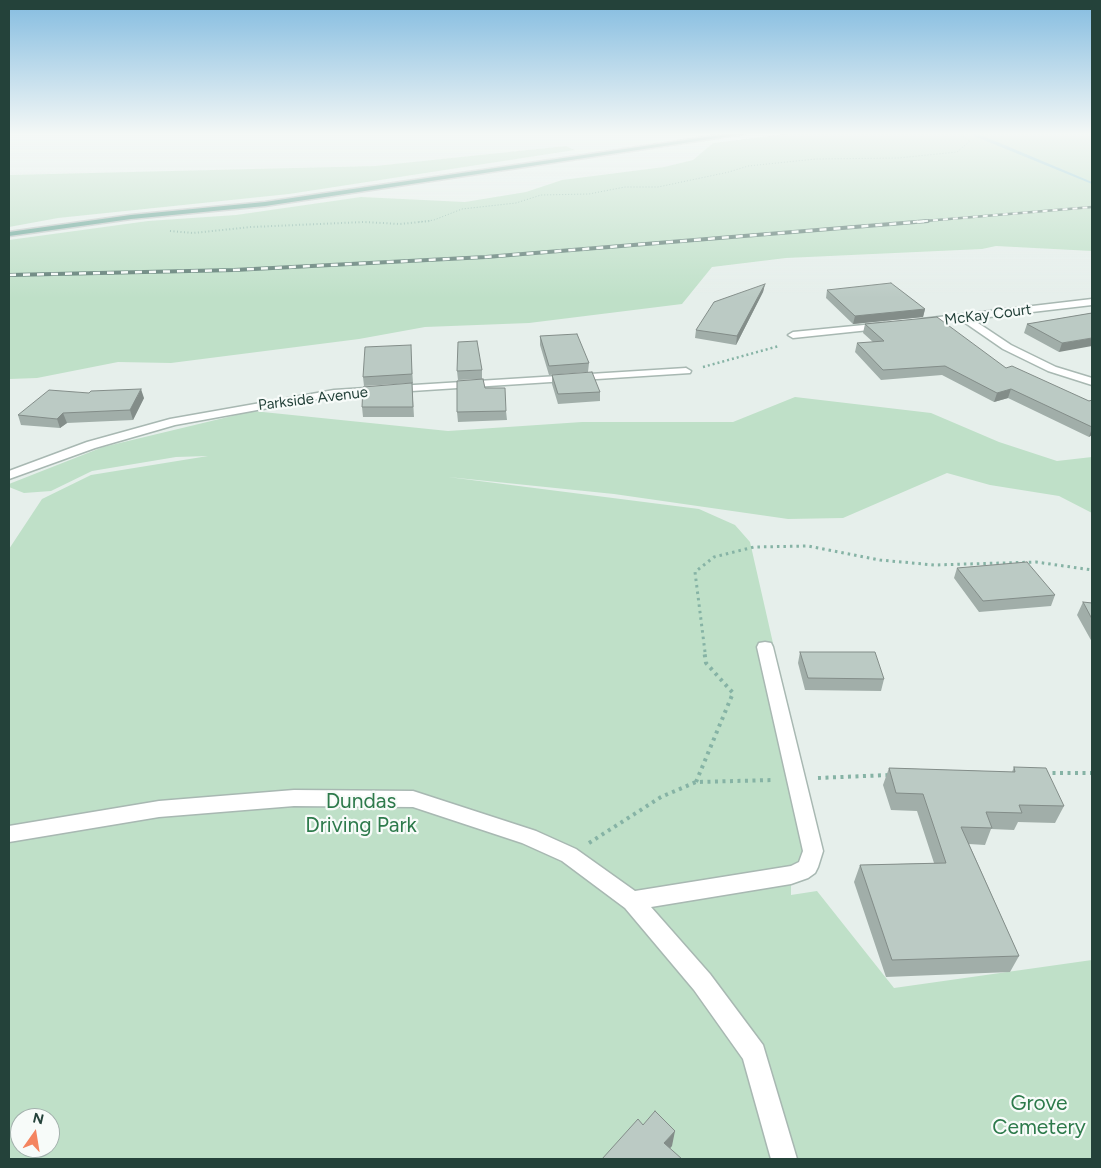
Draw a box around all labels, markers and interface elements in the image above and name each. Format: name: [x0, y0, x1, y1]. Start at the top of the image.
street label: McKay Court: [943, 301, 1033, 329]
street label: Parkside Avenue: [257, 383, 369, 415]
park label: Dundas Driving Park: [305, 789, 417, 839]
park label: Grove Cemetery: [992, 1091, 1086, 1141]
north arrow: [10, 1108, 60, 1158]
text: N: [31, 1109, 45, 1128]

